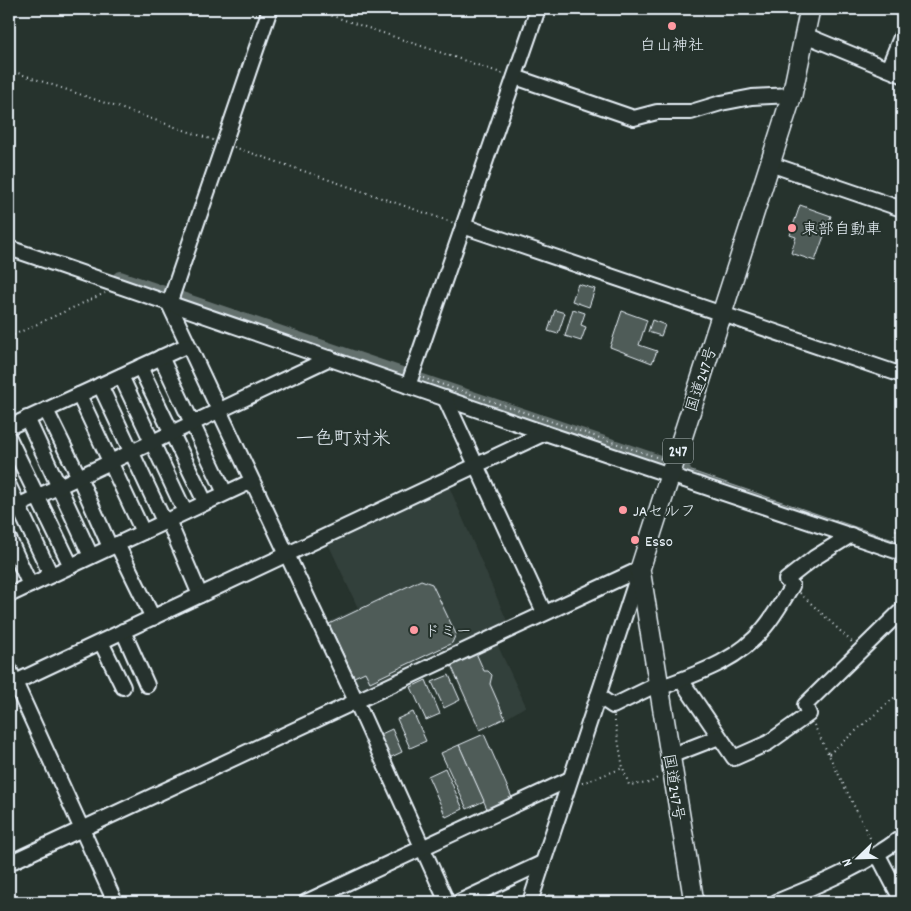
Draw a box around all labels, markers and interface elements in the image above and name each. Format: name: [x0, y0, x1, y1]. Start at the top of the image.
marker: 白山神社: [666, 20, 678, 32]
place label: 白山神社: [640, 35, 704, 58]
place label: 東部自動車: [802, 219, 882, 242]
marker: 東部自動車: [786, 222, 798, 234]
street label: 国道247号: [681, 344, 724, 416]
district label: 一色町対米: [295, 427, 391, 454]
road number: 247: [663, 438, 693, 464]
place label: JAセルフ: [633, 501, 696, 524]
marker: JAセルフ: [617, 504, 629, 516]
place label: Esso: [645, 531, 673, 554]
marker: Esso: [629, 534, 641, 546]
place label: ドミー: [424, 621, 472, 644]
marker: ドミー: [408, 624, 420, 636]
street label: 国道247号: [656, 752, 689, 823]
north arrow: [834, 834, 884, 884]
text: N: [837, 855, 858, 869]

